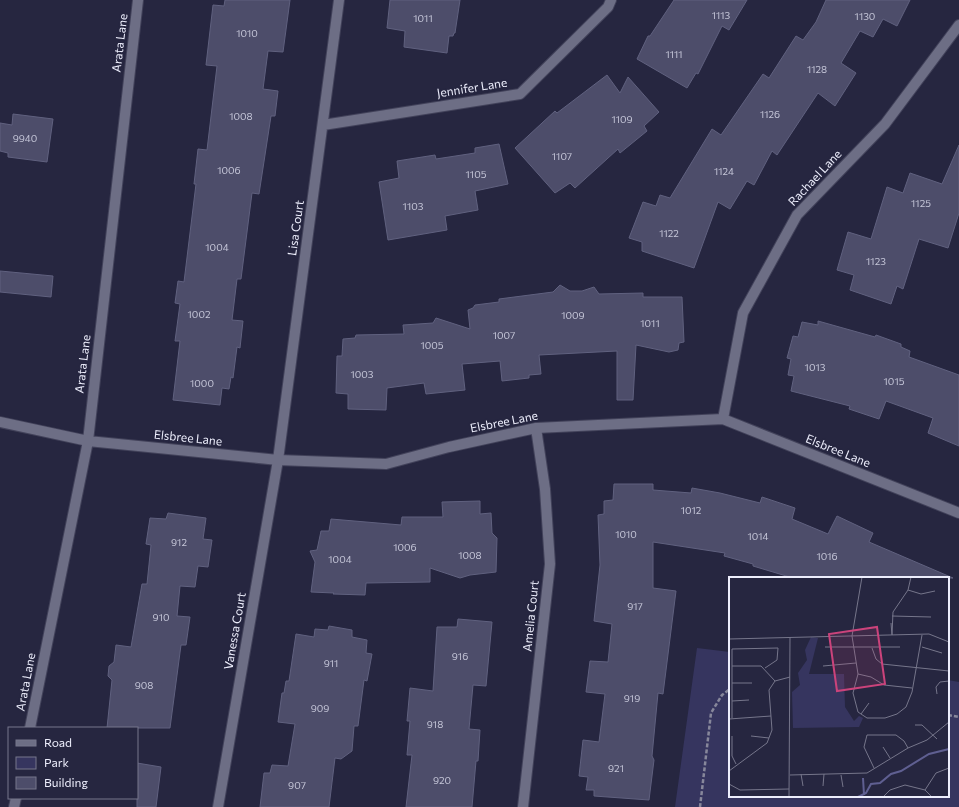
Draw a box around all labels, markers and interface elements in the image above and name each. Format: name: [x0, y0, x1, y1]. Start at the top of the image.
house number: 1113: [712, 9, 731, 21]
house number: 1130: [855, 10, 875, 22]
house number: 1011: [413, 12, 433, 24]
street label: Arata Lane: [108, 13, 130, 73]
house number: 1010: [236, 27, 258, 39]
house number: 1111: [665, 48, 683, 60]
house number: 1128: [807, 63, 827, 75]
street label: Jennifer Lane: [436, 75, 508, 100]
house number: 1126: [760, 108, 780, 120]
house number: 1008: [229, 110, 253, 122]
house number: 1109: [611, 113, 633, 125]
house number: 9940: [13, 132, 37, 144]
street label: Rachael Lane: [785, 146, 844, 208]
house number: 1107: [552, 150, 572, 162]
house number: 1006: [217, 164, 241, 176]
house number: 1124: [714, 165, 734, 177]
house number: 1105: [466, 168, 487, 180]
house number: 1125: [911, 197, 931, 209]
street label: Lisa Court: [284, 199, 306, 256]
house number: 1103: [403, 200, 424, 212]
house number: 1122: [659, 227, 679, 239]
house number: 1004: [205, 241, 229, 253]
house number: 1123: [866, 255, 886, 267]
house number: 1002: [188, 308, 211, 320]
house number: 1009: [561, 309, 585, 321]
house number: 1011: [640, 317, 660, 329]
house number: 1007: [493, 329, 515, 341]
street label: Arata Lane: [71, 334, 93, 394]
house number: 1005: [420, 339, 444, 351]
house number: 1013: [805, 361, 826, 373]
house number: 1003: [350, 368, 374, 380]
house number: 1015: [884, 375, 905, 387]
house number: 1000: [190, 377, 214, 389]
street label: Elsbree Lane: [469, 408, 539, 434]
street label: Elsbree Lane: [153, 426, 223, 448]
street label: Elsbree Lane: [804, 431, 873, 469]
house number: 1012: [681, 504, 702, 516]
house number: 1010: [615, 528, 637, 540]
house number: 1014: [747, 530, 769, 542]
house number: 912: [171, 536, 187, 548]
house number: 1006: [393, 541, 417, 553]
house number: 1008: [458, 549, 482, 561]
house number: 1016: [816, 550, 838, 562]
house number: 1004: [328, 553, 352, 565]
inset map: [729, 577, 949, 797]
street label: Amelia Court: [519, 579, 541, 652]
street label: Vanessa Court: [220, 591, 248, 671]
house number: 917: [627, 600, 643, 612]
house number: 910: [153, 611, 169, 623]
house number: 916: [452, 650, 468, 662]
street label: Arata Lane: [13, 651, 38, 712]
house number: 911: [324, 657, 338, 669]
house number: 908: [135, 679, 153, 691]
house number: 919: [624, 692, 640, 704]
house number: 909: [311, 702, 329, 714]
house number: 918: [427, 718, 443, 730]
legend: [8, 727, 138, 799]
text: Road: [44, 735, 72, 749]
text: Park: [44, 755, 70, 769]
house number: 921: [608, 762, 624, 774]
house number: 920: [433, 774, 451, 786]
text: Building: [44, 775, 88, 789]
house number: 907: [288, 779, 306, 791]

